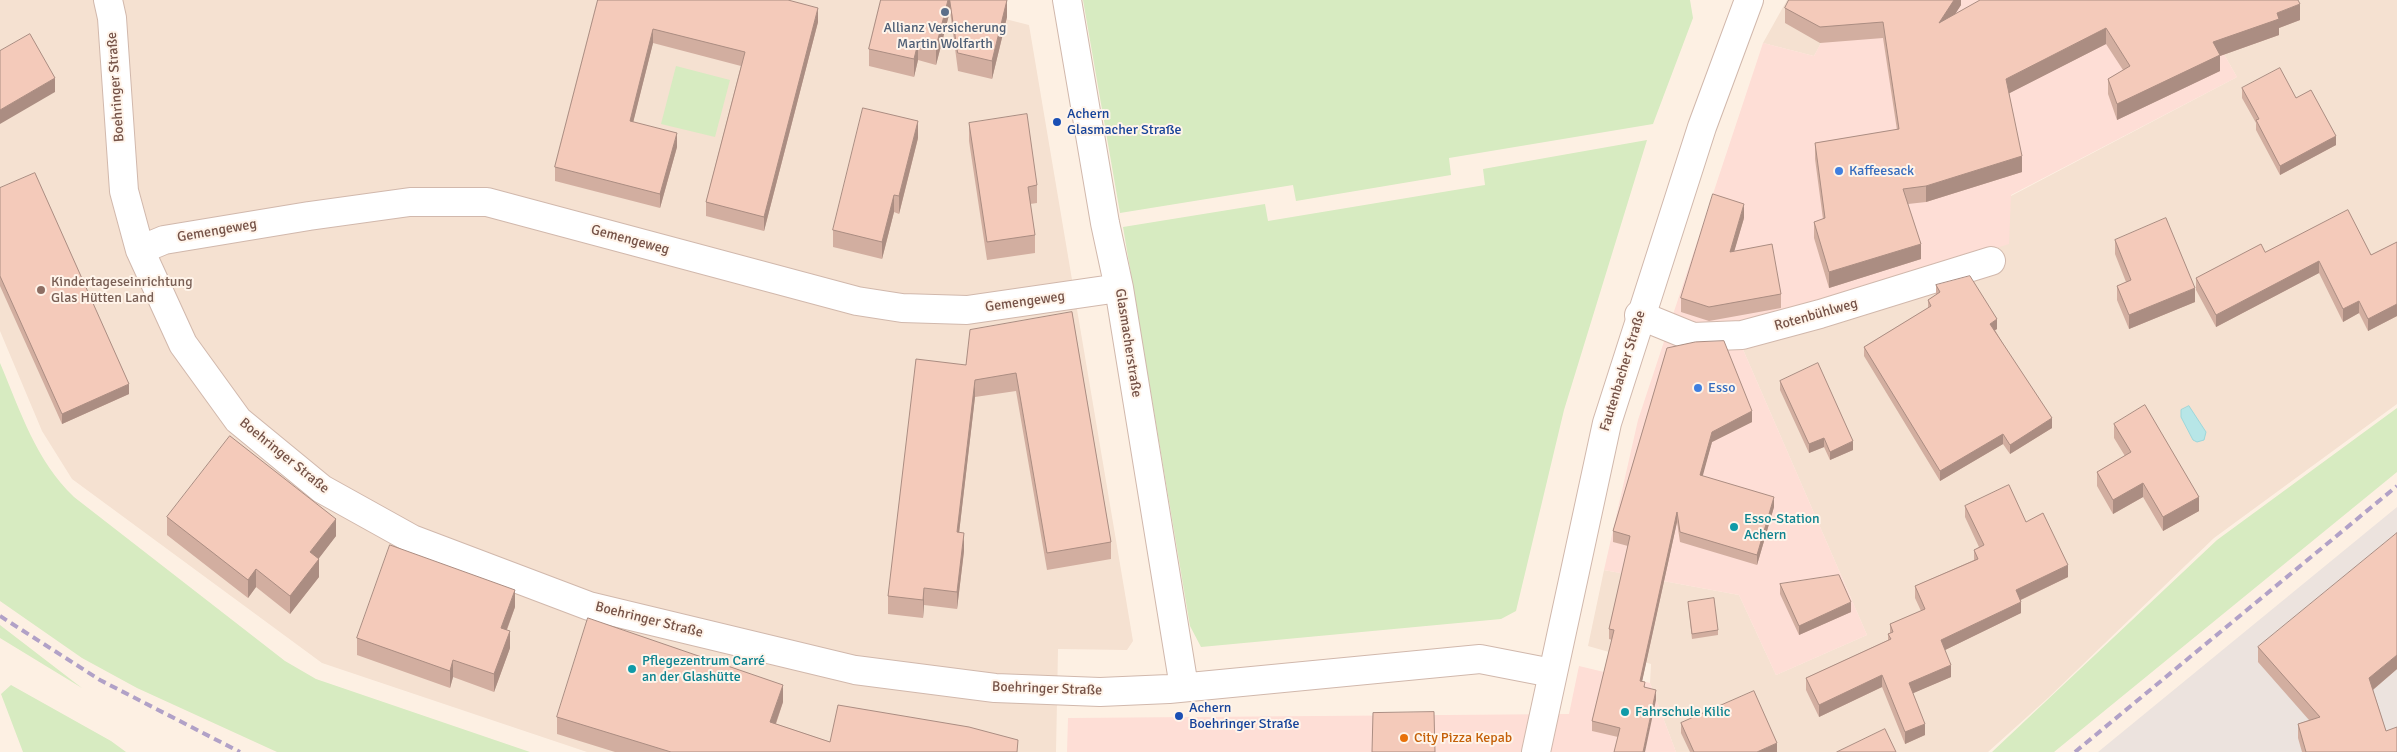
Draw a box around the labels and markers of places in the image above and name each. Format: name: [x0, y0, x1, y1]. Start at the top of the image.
marker: Allianz Versicherung Martin Wolfarth: [939, 6, 951, 18]
place label: Allianz Versicherung Martin Wolfarth: [884, 20, 1006, 52]
place label: Achern Glasmacher Straße: [1067, 106, 1182, 138]
marker: Achern Glasmacher Straße: [1051, 116, 1063, 128]
place label: Kaffeesack: [1849, 163, 1914, 179]
marker: Kaffeesack: [1833, 165, 1845, 177]
place label: Kindertageseinrichtung Glas Hütten Land: [51, 274, 193, 306]
marker: Kindertageseinrichtung Glas Hütten Land: [35, 284, 47, 296]
place label: Esso: [1708, 380, 1735, 396]
marker: Esso: [1692, 382, 1704, 394]
place label: Esso-Station Achern: [1744, 511, 1820, 544]
marker: Esso-Station Achern: [1728, 521, 1740, 533]
place label: Pflegezentrum Carré an der Glashütte: [642, 653, 765, 686]
marker: Pflegezentrum Carré an der Glashütte: [626, 663, 638, 675]
place label: Achern Boehringer Straße: [1189, 700, 1299, 732]
place label: Fahrschule Kilic: [1635, 704, 1730, 720]
marker: Fahrschule Kilic: [1619, 706, 1631, 718]
marker: Achern Boehringer Straße: [1173, 710, 1185, 722]
place label: City Pizza Kepab: [1414, 730, 1512, 746]
marker: City Pizza Kepab: [1398, 732, 1410, 744]

